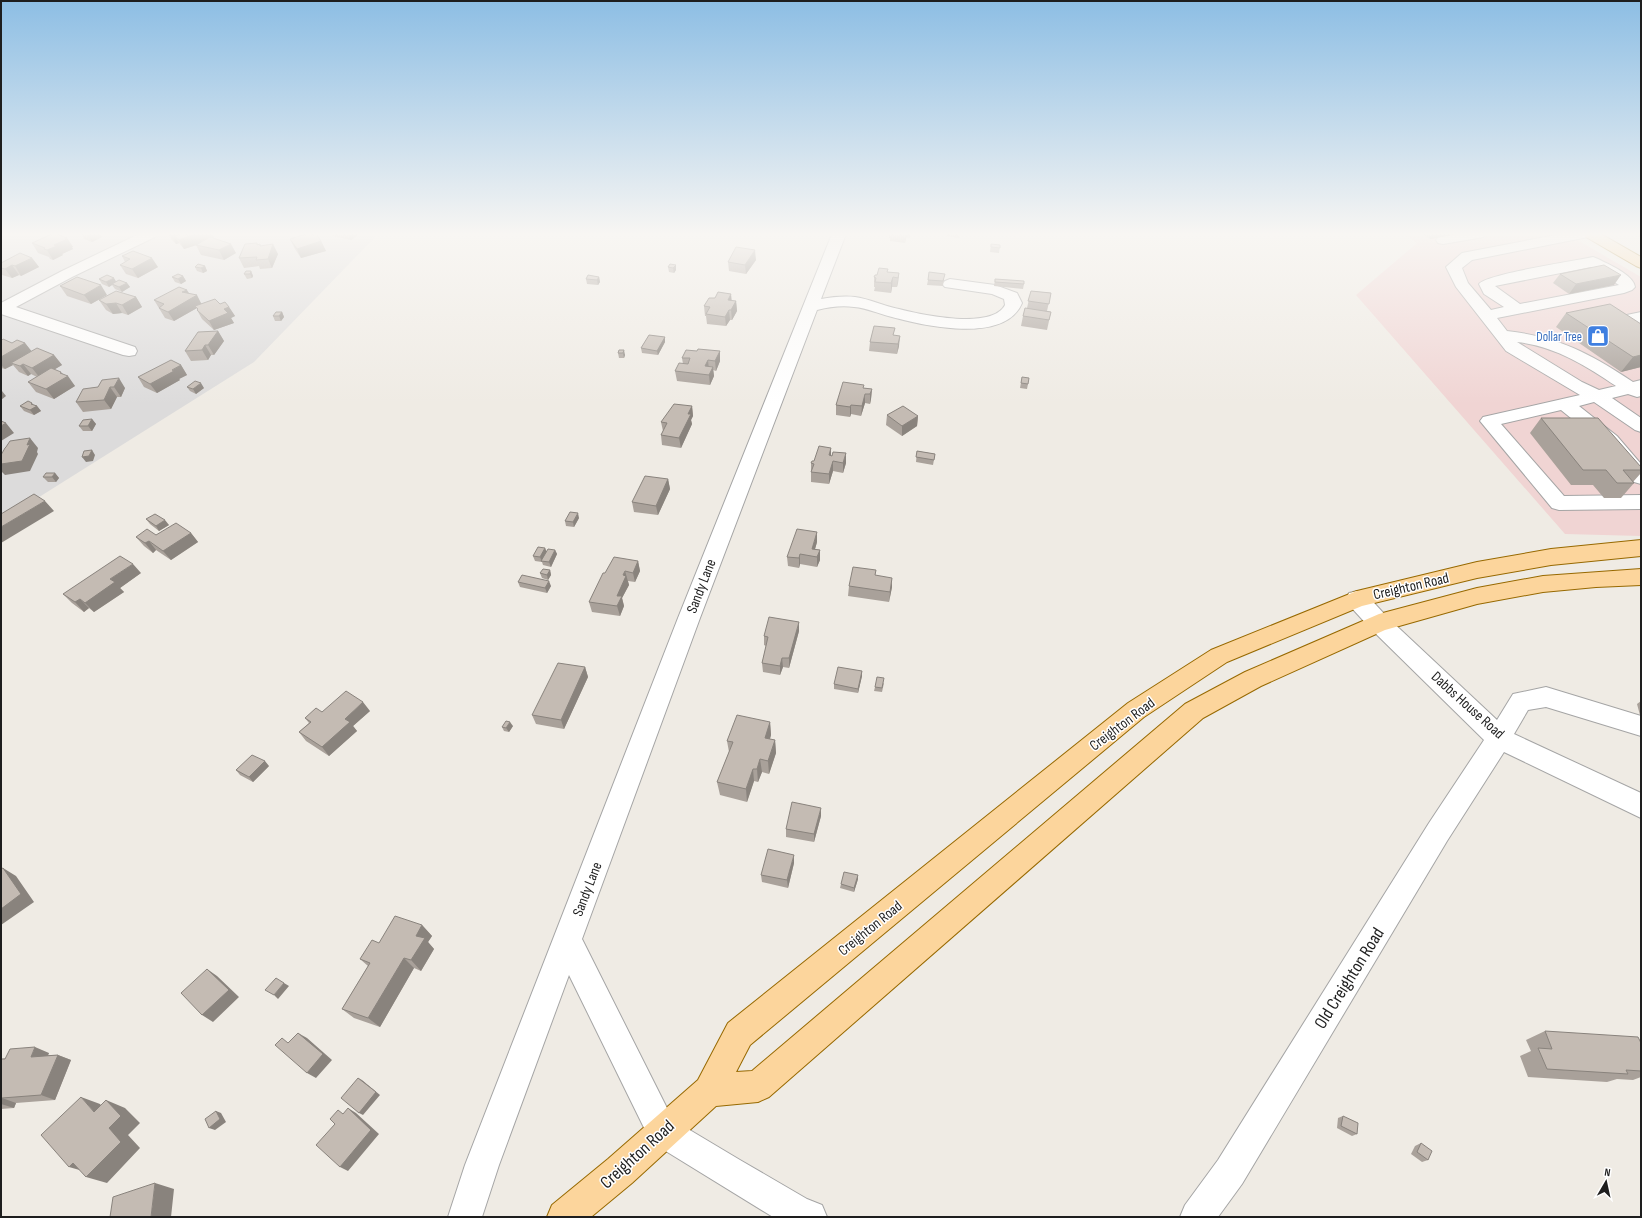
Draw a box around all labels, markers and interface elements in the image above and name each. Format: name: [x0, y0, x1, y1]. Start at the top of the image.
shop icon: Dollar Tree: [1585, 323, 1611, 349]
place label: Dollar Tree: [1536, 329, 1582, 345]
street label: Sandy Lane: [682, 556, 721, 616]
street label: Creighton Road: [1371, 569, 1451, 604]
street label: Dabbs House Road: [1427, 667, 1508, 743]
street label: Creighton Road: [1086, 694, 1159, 755]
street label: Sandy Lane: [568, 859, 607, 919]
street label: Creighton Road: [834, 897, 906, 960]
street label: Old Creighton Road: [1310, 924, 1389, 1033]
street label: Creighton Road: [596, 1116, 679, 1193]
north arrow: [1586, 1162, 1626, 1202]
text: N: [1604, 1166, 1612, 1180]

